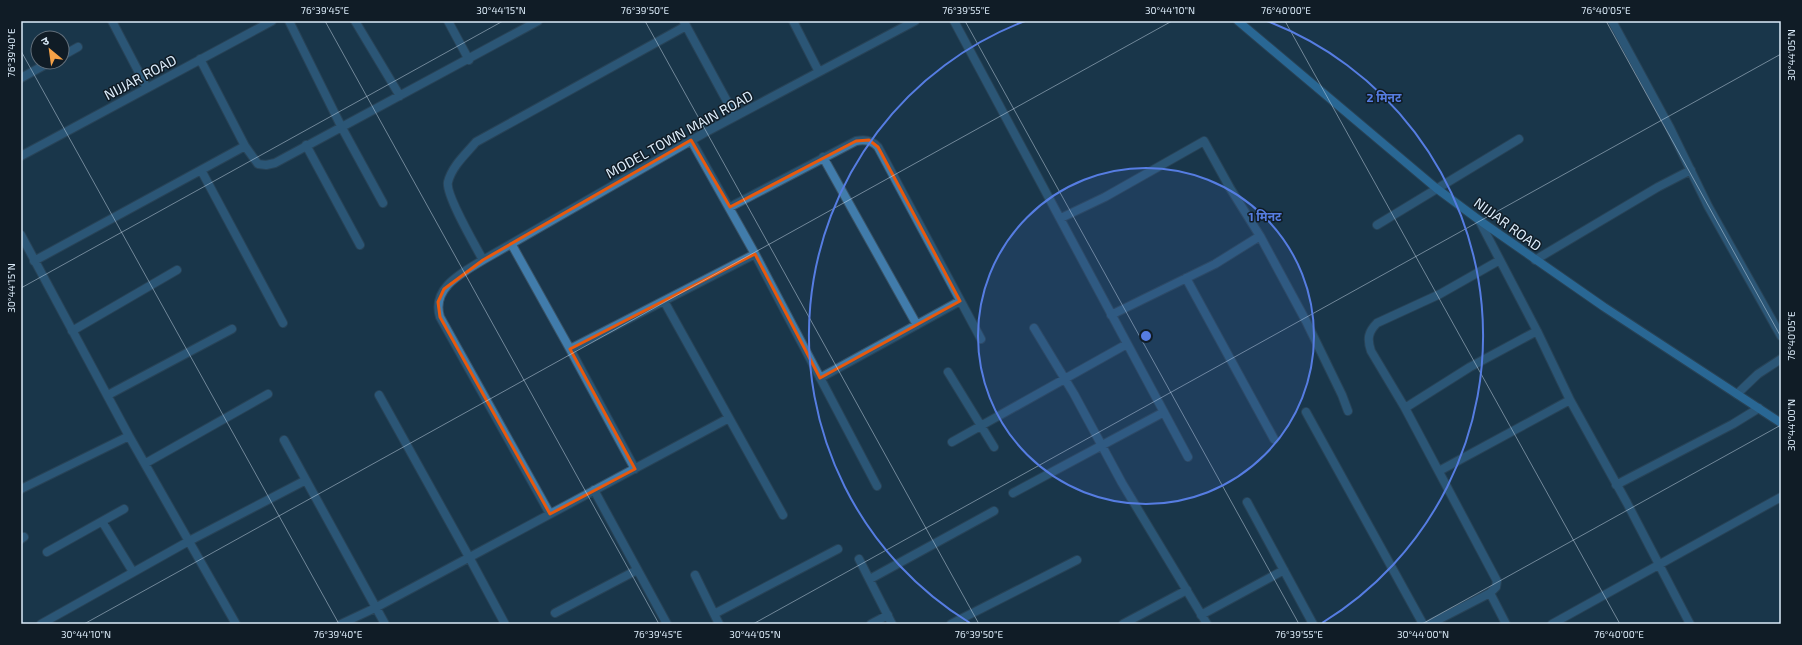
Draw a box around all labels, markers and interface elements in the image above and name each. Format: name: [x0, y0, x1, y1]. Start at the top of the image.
text: 76°39'45"E: [301, 4, 350, 16]
text: 30°44'15"N: [476, 4, 526, 16]
text: 76°39'50"E: [621, 4, 670, 16]
text: 76°39'55"E: [942, 4, 990, 16]
text: 30°44'10"N: [1145, 4, 1195, 16]
text: 76°40'00"E: [1261, 4, 1311, 16]
text: 76°40'05"E: [1581, 4, 1631, 16]
text: 76°39'40"E: [5, 28, 17, 77]
text: 30°44'05"N: [1785, 29, 1797, 81]
north arrow: [30, 30, 70, 70]
text: उ: [39, 33, 51, 48]
street label: NIJJAR ROAD: [101, 51, 179, 103]
street label: MODEL TOWN MAIN ROAD: [602, 86, 756, 182]
text: 2 मिनट: [1367, 90, 1402, 104]
street label: NIJJAR ROAD: [1471, 194, 1545, 254]
text: 1 मिनट: [1249, 209, 1282, 223]
text: 30°44'15"N: [5, 263, 17, 313]
text: 76°40'05"E: [1785, 311, 1797, 361]
centre of rings: [1139, 329, 1153, 343]
text: 30°44'00"N: [1785, 399, 1797, 451]
text: 30°44'10"N: [61, 628, 111, 640]
text: 76°39'40"E: [314, 628, 363, 640]
text: 76°39'45"E: [634, 628, 683, 640]
text: 30°44'05"N: [729, 628, 781, 640]
text: 76°39'50"E: [955, 628, 1004, 640]
text: 76°39'55"E: [1275, 628, 1323, 640]
text: 30°44'00"N: [1397, 628, 1449, 640]
text: 76°40'00"E: [1594, 628, 1644, 640]

